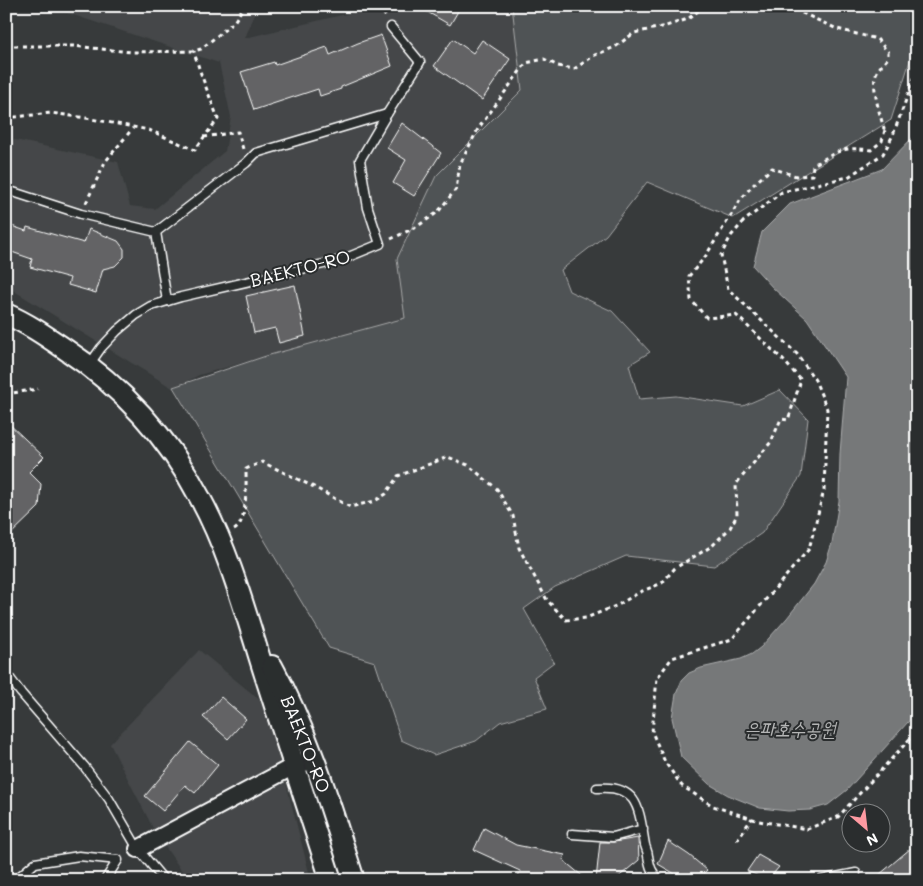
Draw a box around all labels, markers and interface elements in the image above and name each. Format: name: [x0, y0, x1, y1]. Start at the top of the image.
street label: BAEKTO-RO: [247, 244, 353, 292]
street label: BAEKTO-RO: [276, 692, 336, 796]
water label: 은파호수공원: [744, 716, 838, 741]
north arrow: [840, 804, 890, 854]
text: N: [863, 829, 881, 851]

